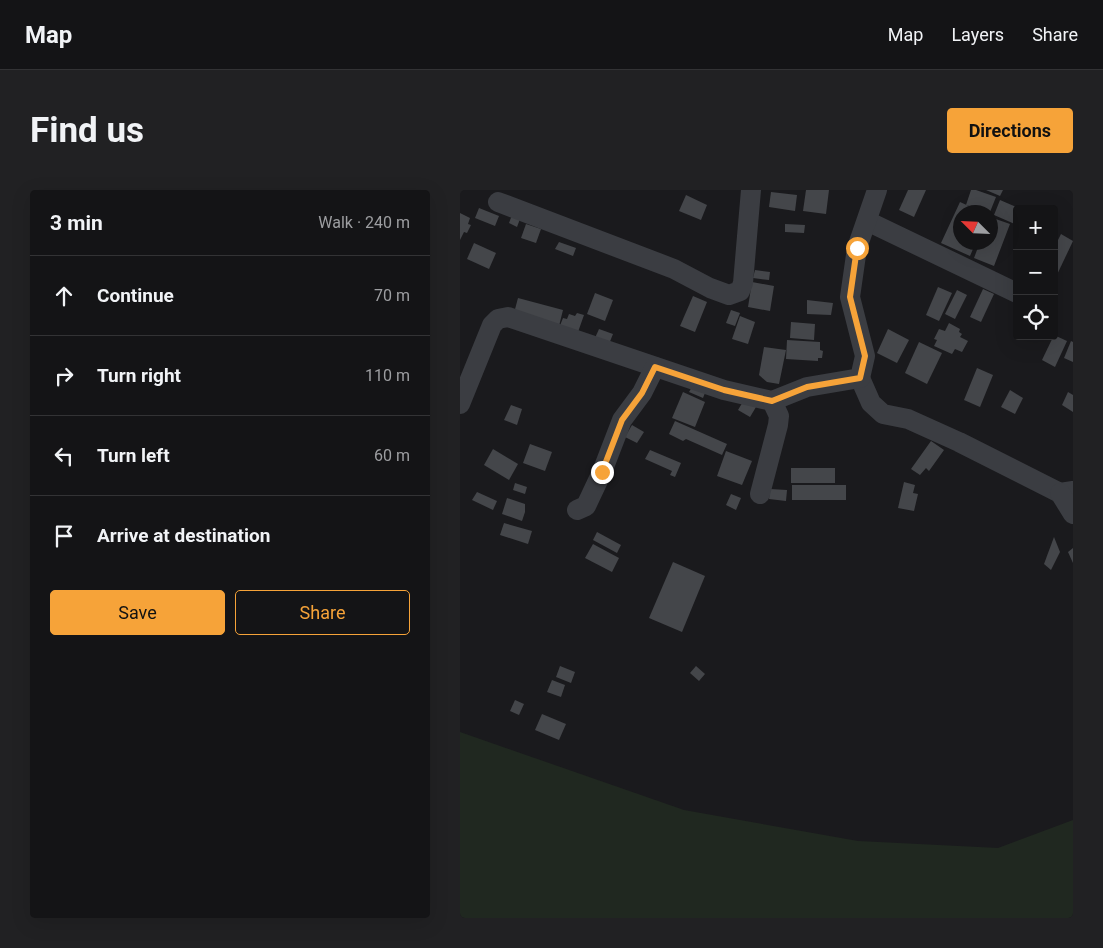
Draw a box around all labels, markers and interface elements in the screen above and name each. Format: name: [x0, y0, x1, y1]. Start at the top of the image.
text: Map: [25, 21, 72, 49]
text: Map: [888, 24, 923, 45]
text: Layers: [951, 24, 1004, 45]
text: Share: [1032, 24, 1078, 45]
button: Directions: [947, 108, 1073, 153]
text: Find us: [30, 110, 144, 151]
north arrow: [953, 205, 998, 250]
map controls: [1013, 205, 1058, 340]
button: +: [1013, 205, 1058, 250]
text: 3 min: [50, 211, 103, 235]
text: Walk · 240 m: [318, 213, 410, 232]
route start: [846, 237, 869, 260]
button: −: [1013, 250, 1058, 295]
icon: ahead: [50, 282, 78, 310]
text: Continue: [97, 284, 174, 307]
text: 70 m: [374, 286, 410, 305]
button: locate: [1013, 295, 1058, 340]
icon: right: [50, 362, 78, 390]
text: Turn right: [97, 364, 181, 387]
text: 110 m: [365, 366, 410, 385]
icon: left: [50, 442, 78, 470]
text: Turn left: [97, 444, 170, 467]
text: 60 m: [374, 446, 410, 465]
route end: [591, 461, 614, 484]
icon: arrive: [50, 522, 78, 550]
text: Arrive at destination: [97, 524, 270, 547]
button: Save: [50, 590, 225, 635]
button: Share: [235, 590, 410, 635]

